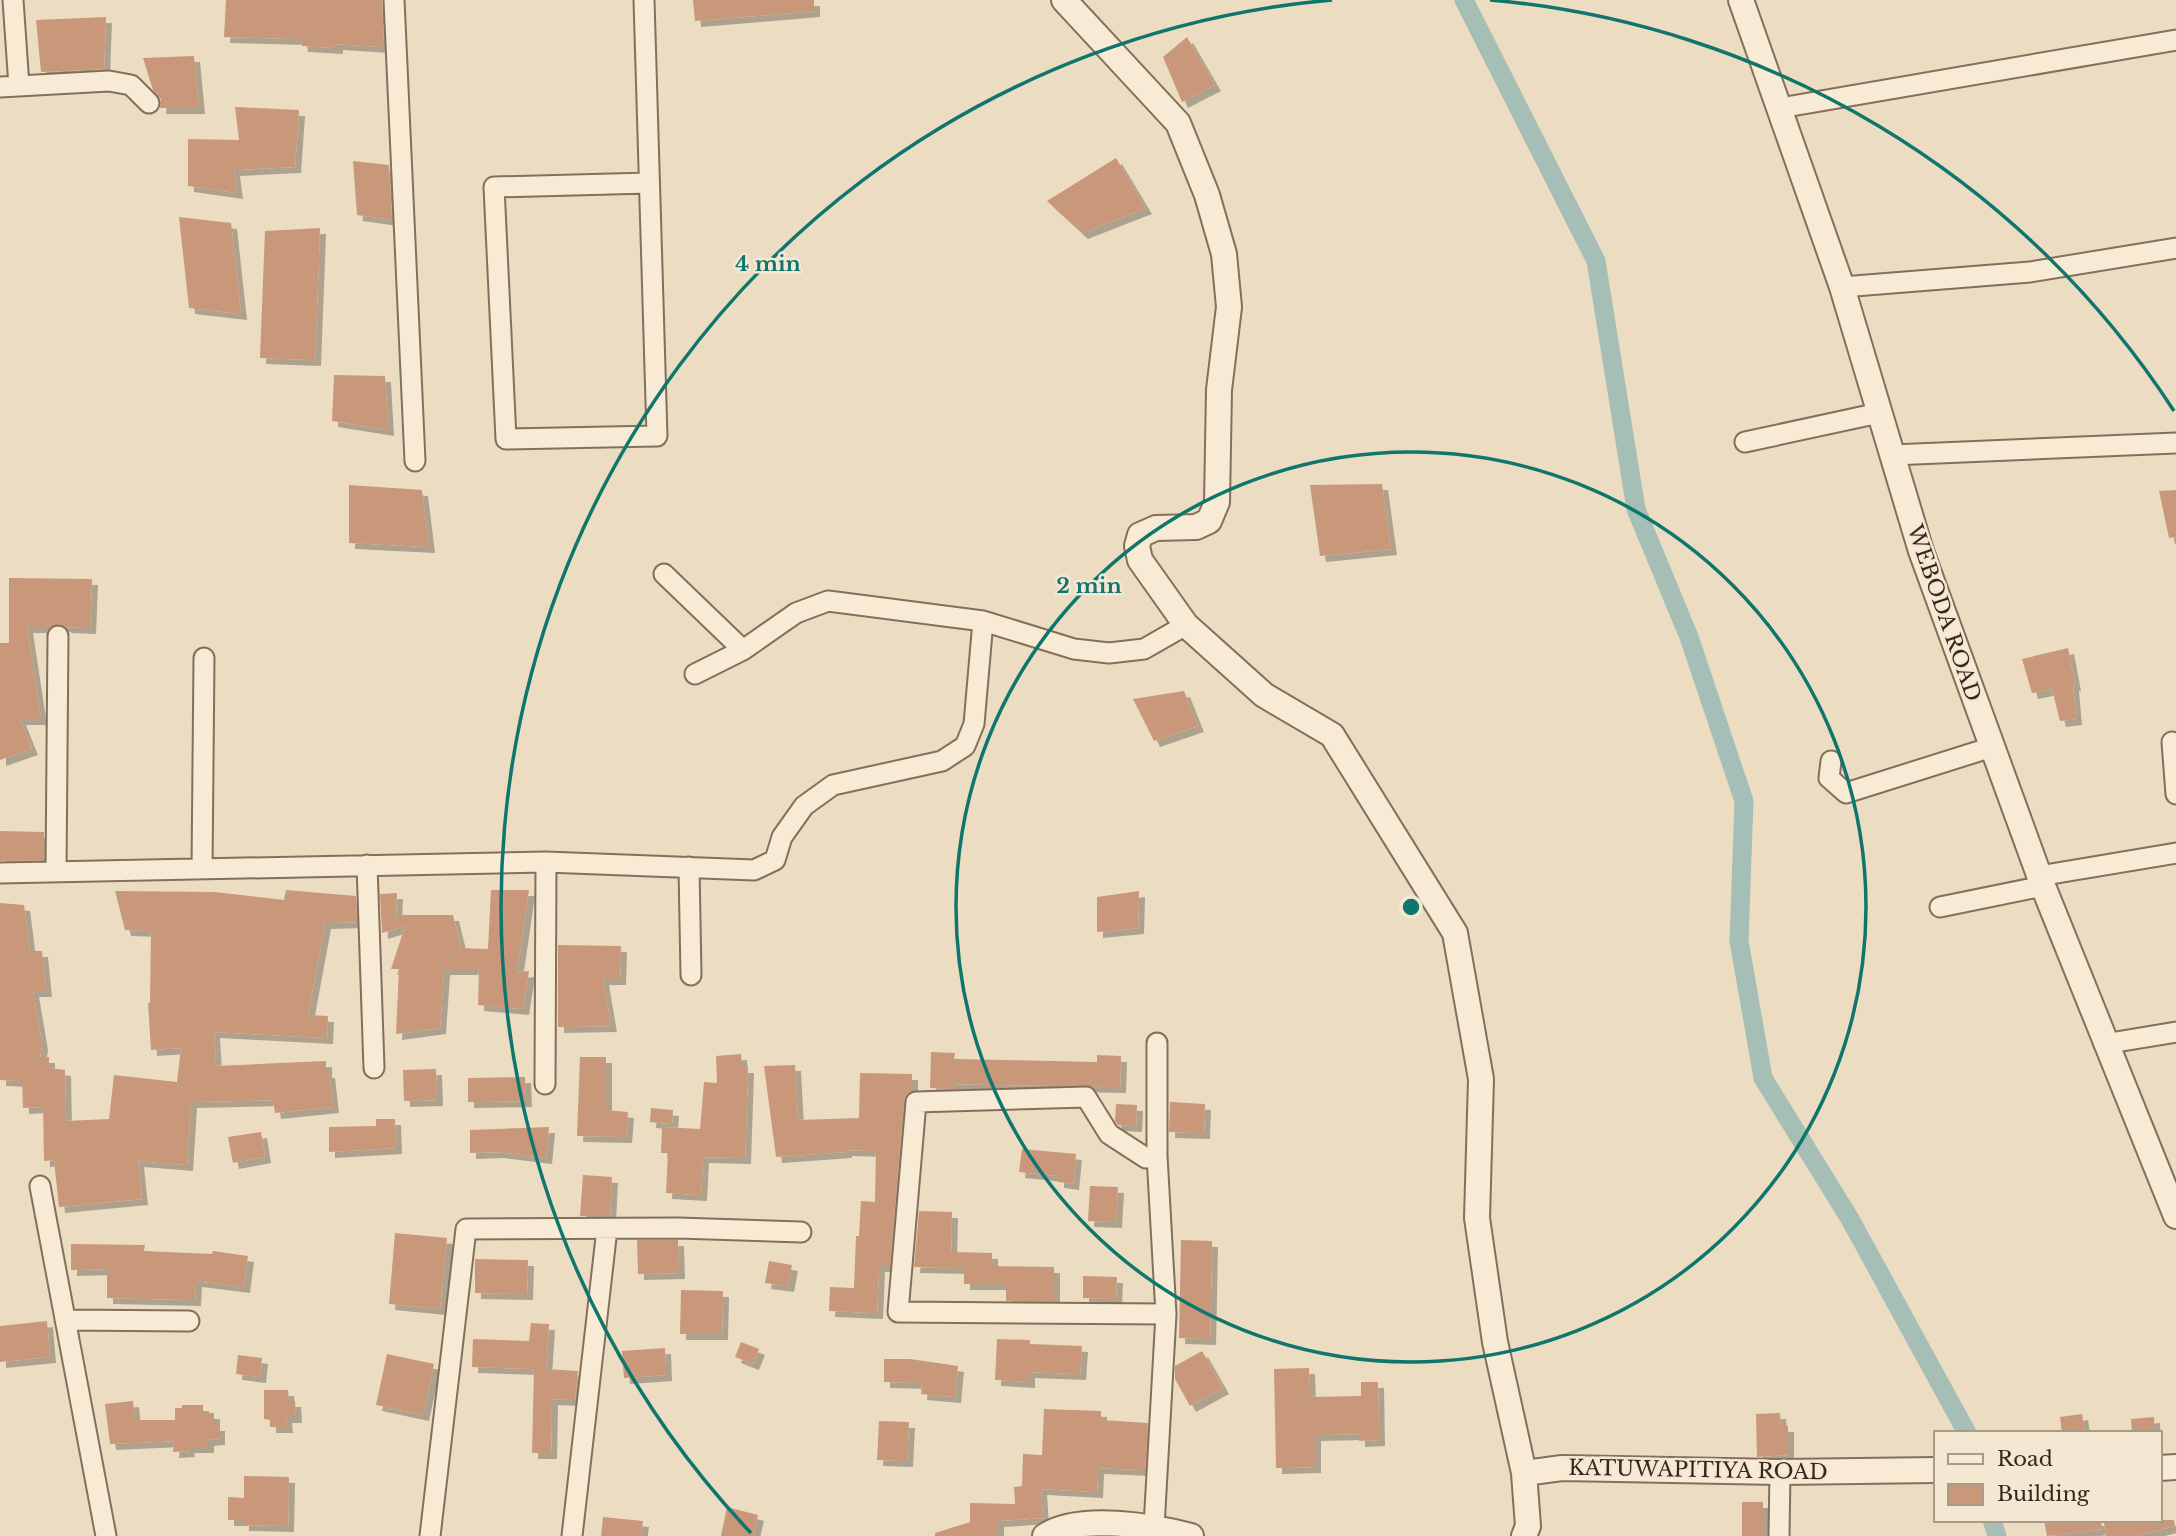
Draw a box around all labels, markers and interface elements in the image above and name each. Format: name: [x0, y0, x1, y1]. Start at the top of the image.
text: 4 min: [735, 251, 801, 277]
street label: WEBODA ROAD: [1901, 520, 1986, 705]
text: 2 min: [1056, 573, 1122, 599]
centre of rings: [1399, 895, 1423, 919]
legend: [1934, 1431, 2162, 1522]
text: Road: [1997, 1446, 2053, 1472]
street label: KATUWAPITIYA ROAD: [1568, 1455, 1828, 1485]
text: Building: [1997, 1481, 2090, 1507]

